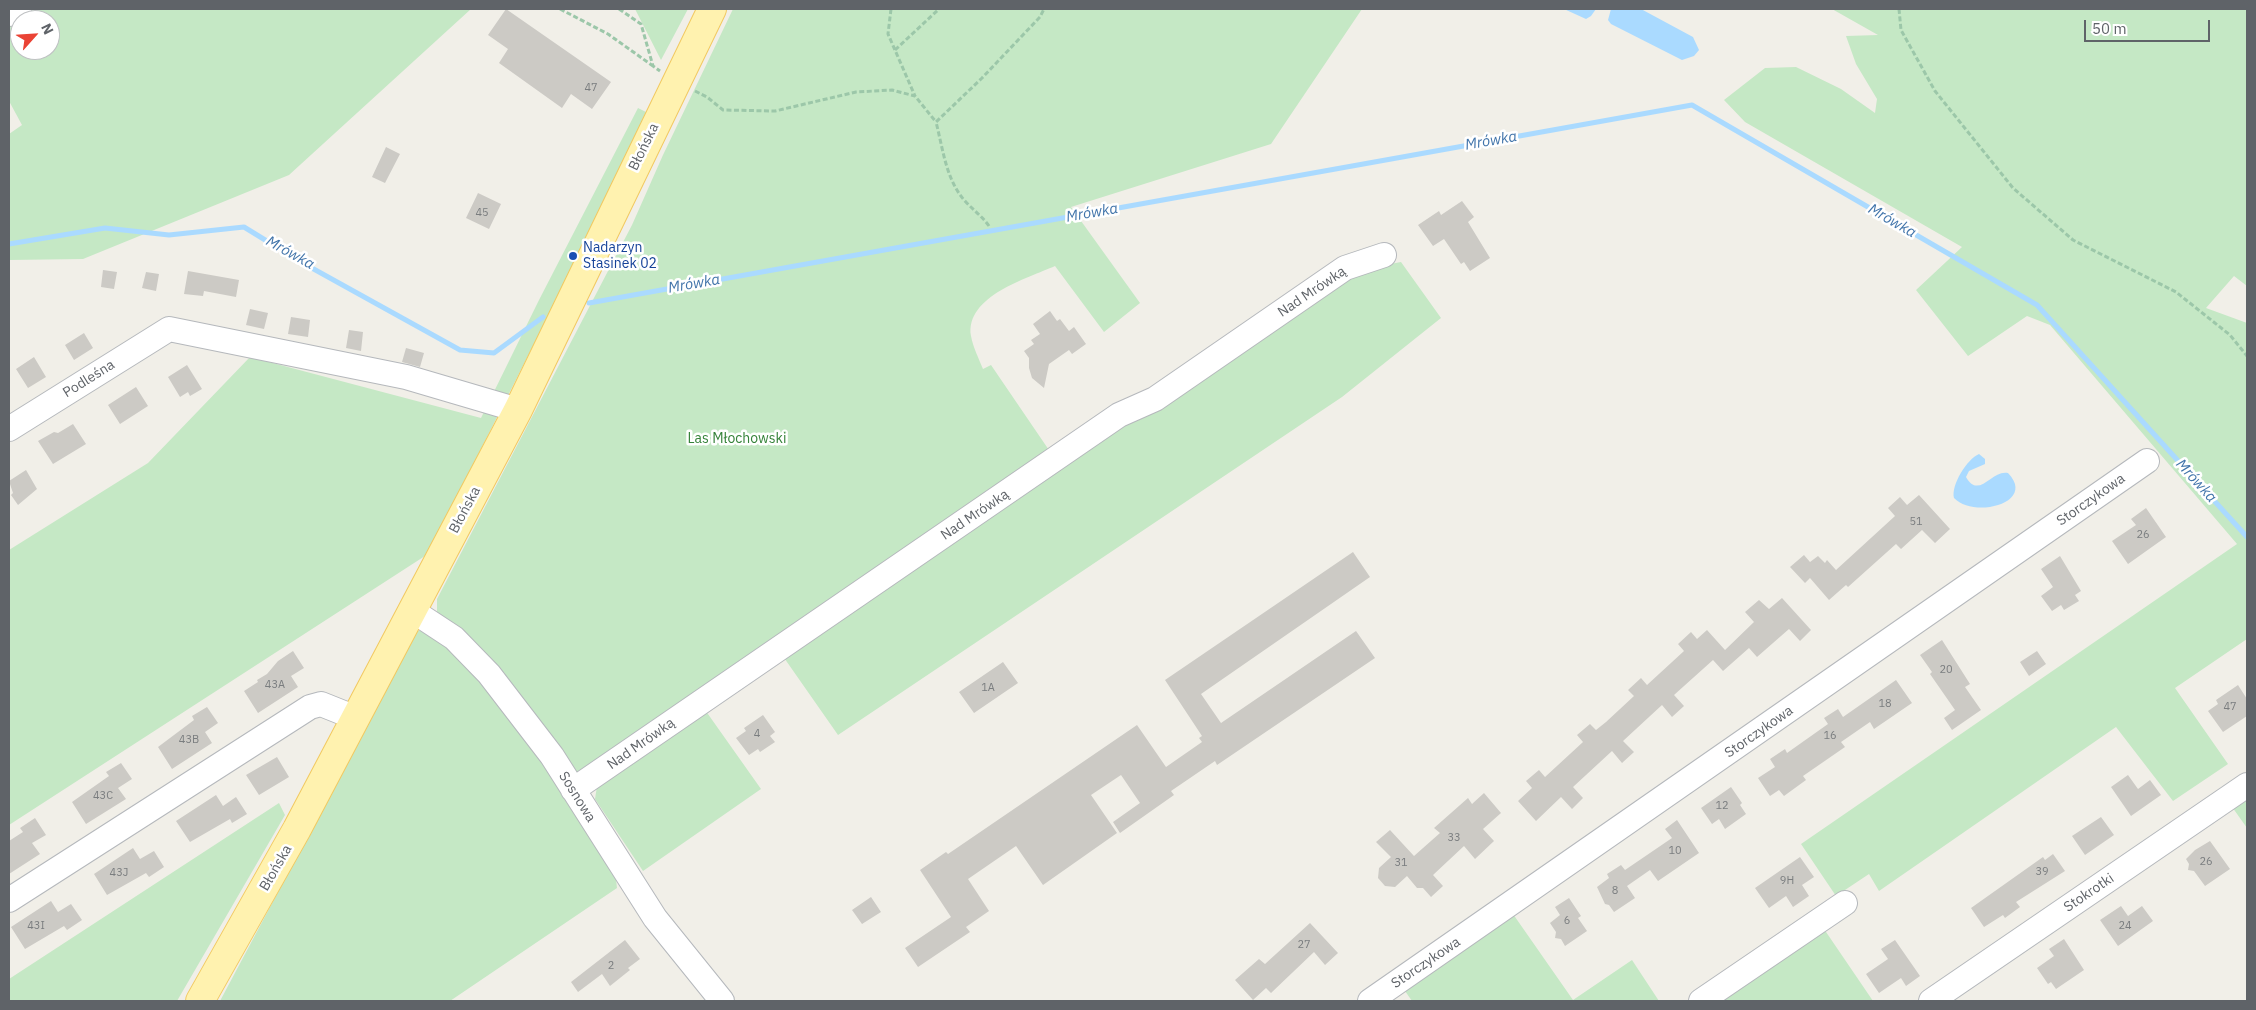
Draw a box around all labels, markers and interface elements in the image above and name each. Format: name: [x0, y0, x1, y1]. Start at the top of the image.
north arrow: [10, 10, 60, 60]
scale bar: [2086, 10, 2212, 42]
text: 50 m: [2092, 19, 2127, 38]
text: N: [37, 20, 58, 37]
house number: 47: [584, 81, 598, 95]
street label: Błońska: [625, 121, 663, 173]
water label: Mrówka: [1464, 128, 1518, 154]
water label: Mrówka: [1065, 200, 1119, 226]
water label: Mrówka: [1865, 200, 1919, 242]
house number: 45: [475, 206, 489, 220]
water label: Mrówka: [263, 232, 317, 274]
place label: Nadarzyn Stasinek 02: [583, 240, 657, 272]
marker: Nadarzyn Stasinek 02: [567, 250, 579, 262]
street label: Nad Mrówką: [1275, 263, 1349, 321]
water label: Mrówka: [667, 271, 721, 297]
street label: Podleśna: [60, 357, 118, 401]
park label: Las Młochowski: [688, 431, 786, 447]
water label: Mrówka: [2172, 456, 2220, 506]
street label: Storczykowa: [2054, 470, 2128, 530]
street label: Błońska: [446, 484, 484, 536]
street label: Nad Mrówką: [938, 486, 1012, 544]
house number: 51: [1909, 515, 1923, 529]
house number: 26: [2136, 528, 2150, 542]
house number: 20: [1939, 663, 1953, 677]
house number: 43A: [265, 678, 285, 692]
house number: 1A: [981, 681, 995, 695]
house number: 18: [1878, 697, 1892, 711]
house number: 47: [2223, 700, 2237, 714]
street label: Storczykowa: [1722, 702, 1796, 762]
street label: Nad Mrówką: [604, 715, 678, 773]
house number: 4: [754, 727, 760, 741]
house number: 16: [1823, 729, 1837, 743]
house number: 43B: [179, 733, 199, 747]
street label: Sosnowa: [555, 769, 599, 825]
house number: 43C: [93, 789, 113, 803]
house number: 12: [1715, 799, 1729, 813]
house number: 33: [1447, 831, 1461, 845]
street label: Błońska: [256, 842, 296, 894]
house number: 10: [1668, 844, 1682, 858]
house number: 26: [2199, 855, 2213, 869]
house number: 31: [1394, 856, 1408, 870]
house number: 39: [2035, 865, 2049, 879]
house number: 43J: [110, 866, 128, 880]
street label: Stokrotki: [2061, 870, 2117, 916]
house number: 9H: [1780, 874, 1794, 888]
house number: 8: [1612, 884, 1618, 898]
house number: 6: [1564, 914, 1570, 928]
house number: 43I: [27, 919, 45, 933]
house number: 24: [2118, 919, 2132, 933]
street label: Storczykowa: [1388, 934, 1464, 992]
house number: 27: [1297, 938, 1311, 952]
house number: 2: [608, 959, 614, 973]

